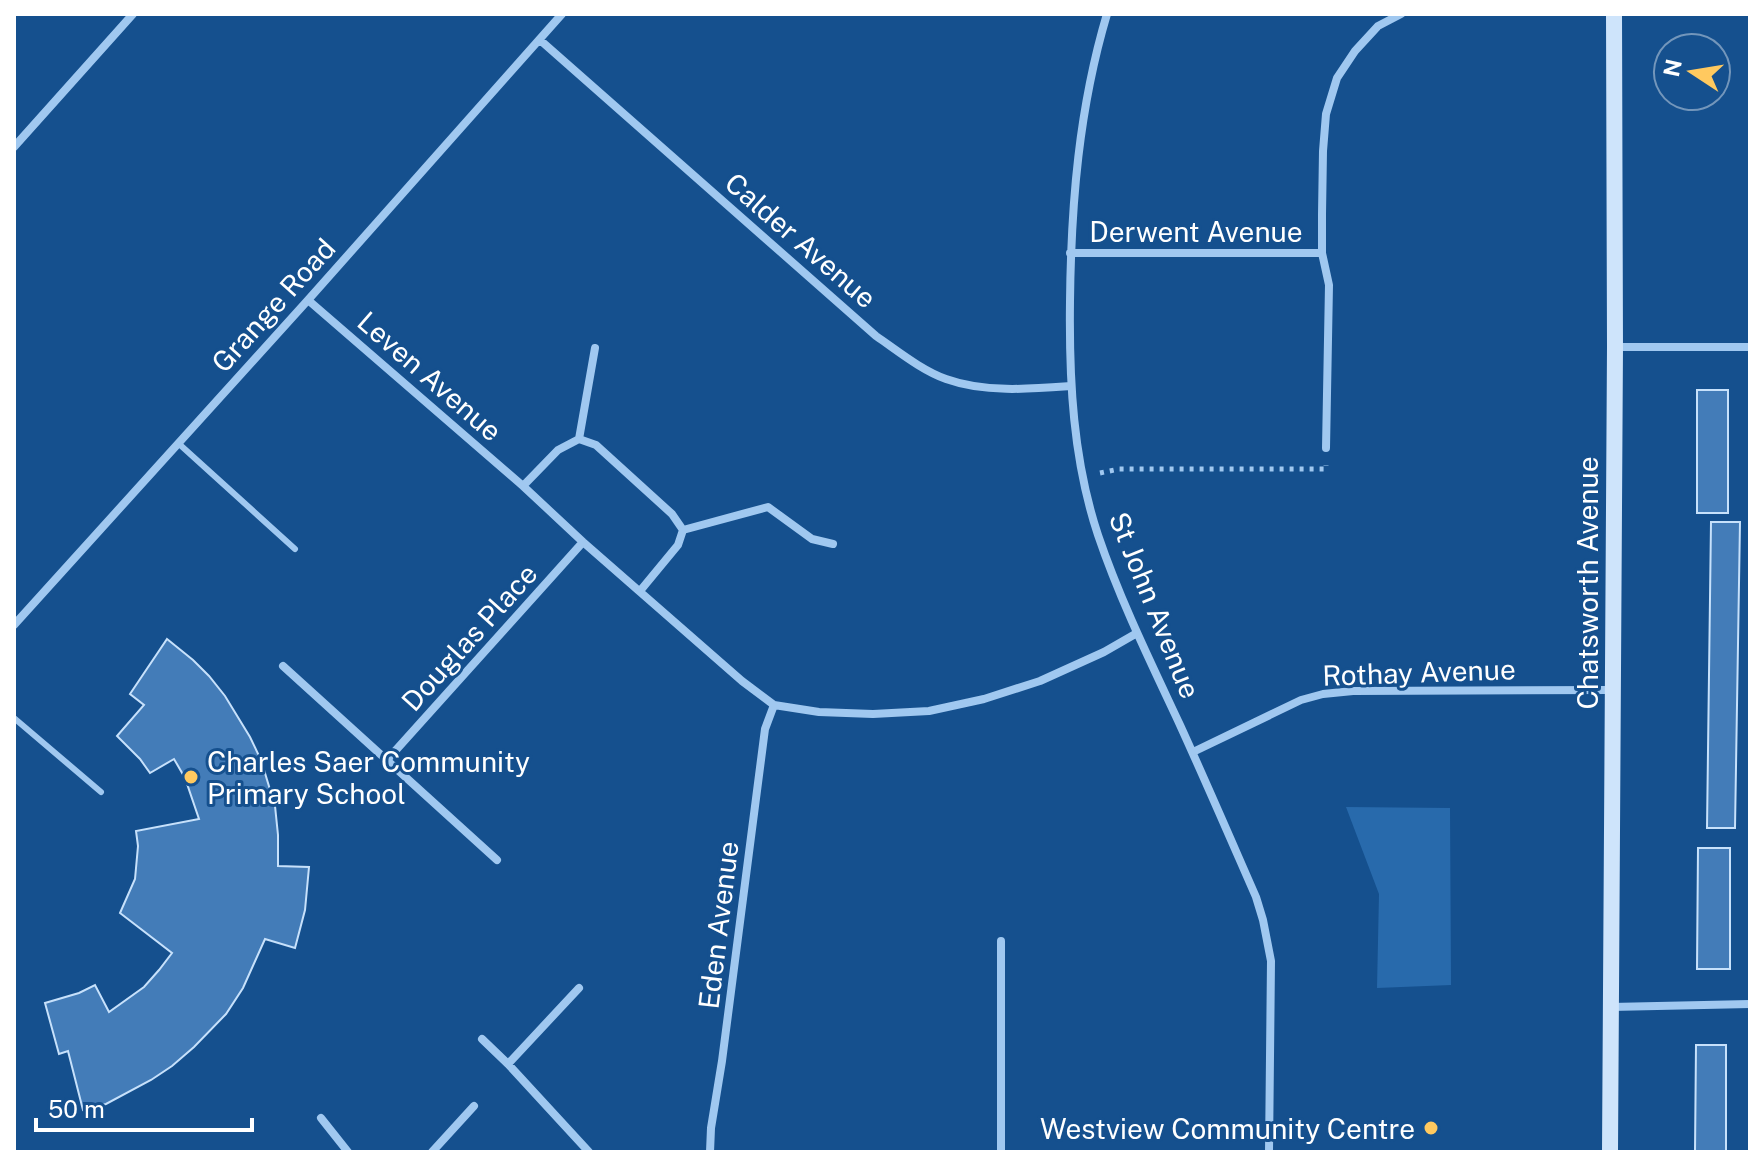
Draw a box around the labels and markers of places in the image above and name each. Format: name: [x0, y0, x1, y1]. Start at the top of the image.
place label: Charles Saer Community Primary School: [207, 745, 530, 810]
marker: Charles Saer Community Primary School: [182, 768, 200, 786]
place label: Westview Community Centre: [1040, 1112, 1415, 1145]
marker: Westview Community Centre: [1422, 1119, 1440, 1137]

